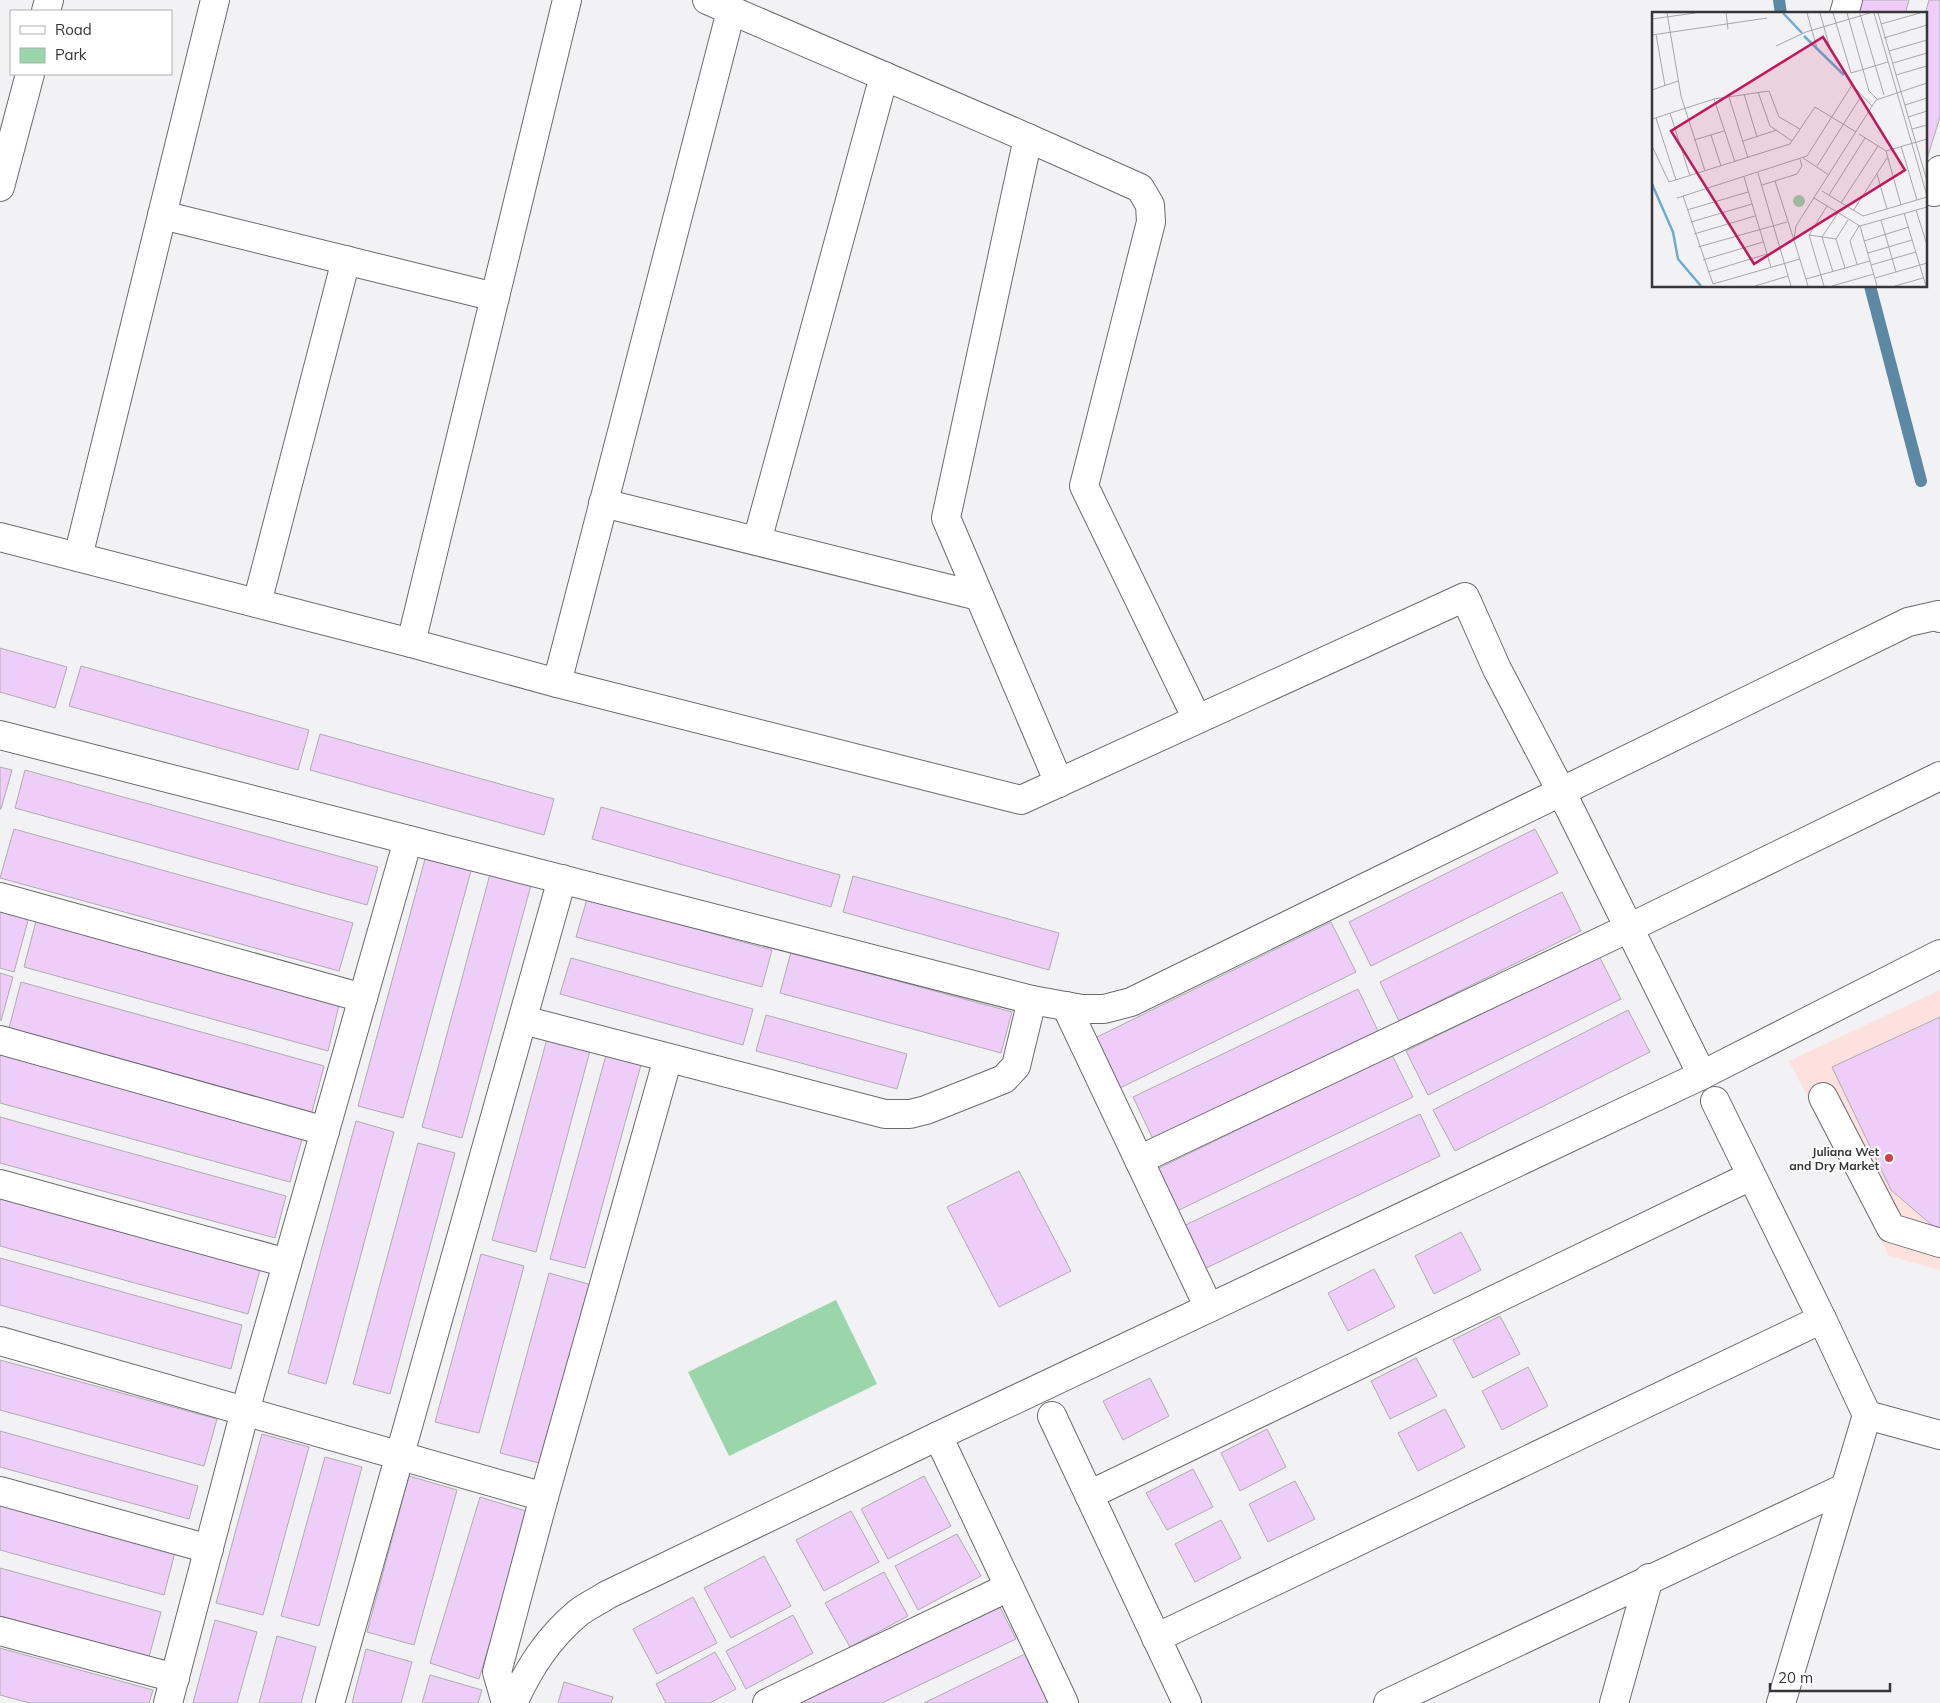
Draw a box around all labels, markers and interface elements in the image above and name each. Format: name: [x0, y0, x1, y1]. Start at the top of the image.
legend: [10, 10, 172, 75]
inset map: [1652, 12, 1928, 288]
text: Road: [55, 20, 92, 39]
text: Park: [55, 45, 87, 64]
place label: Juliana Wet and Dry Market: [1789, 1144, 1879, 1173]
marker: Juliana Wet and Dry Market: [1883, 1152, 1895, 1164]
scale bar: [1770, 1660, 1890, 1692]
text: 20 m: [1778, 1668, 1813, 1687]

